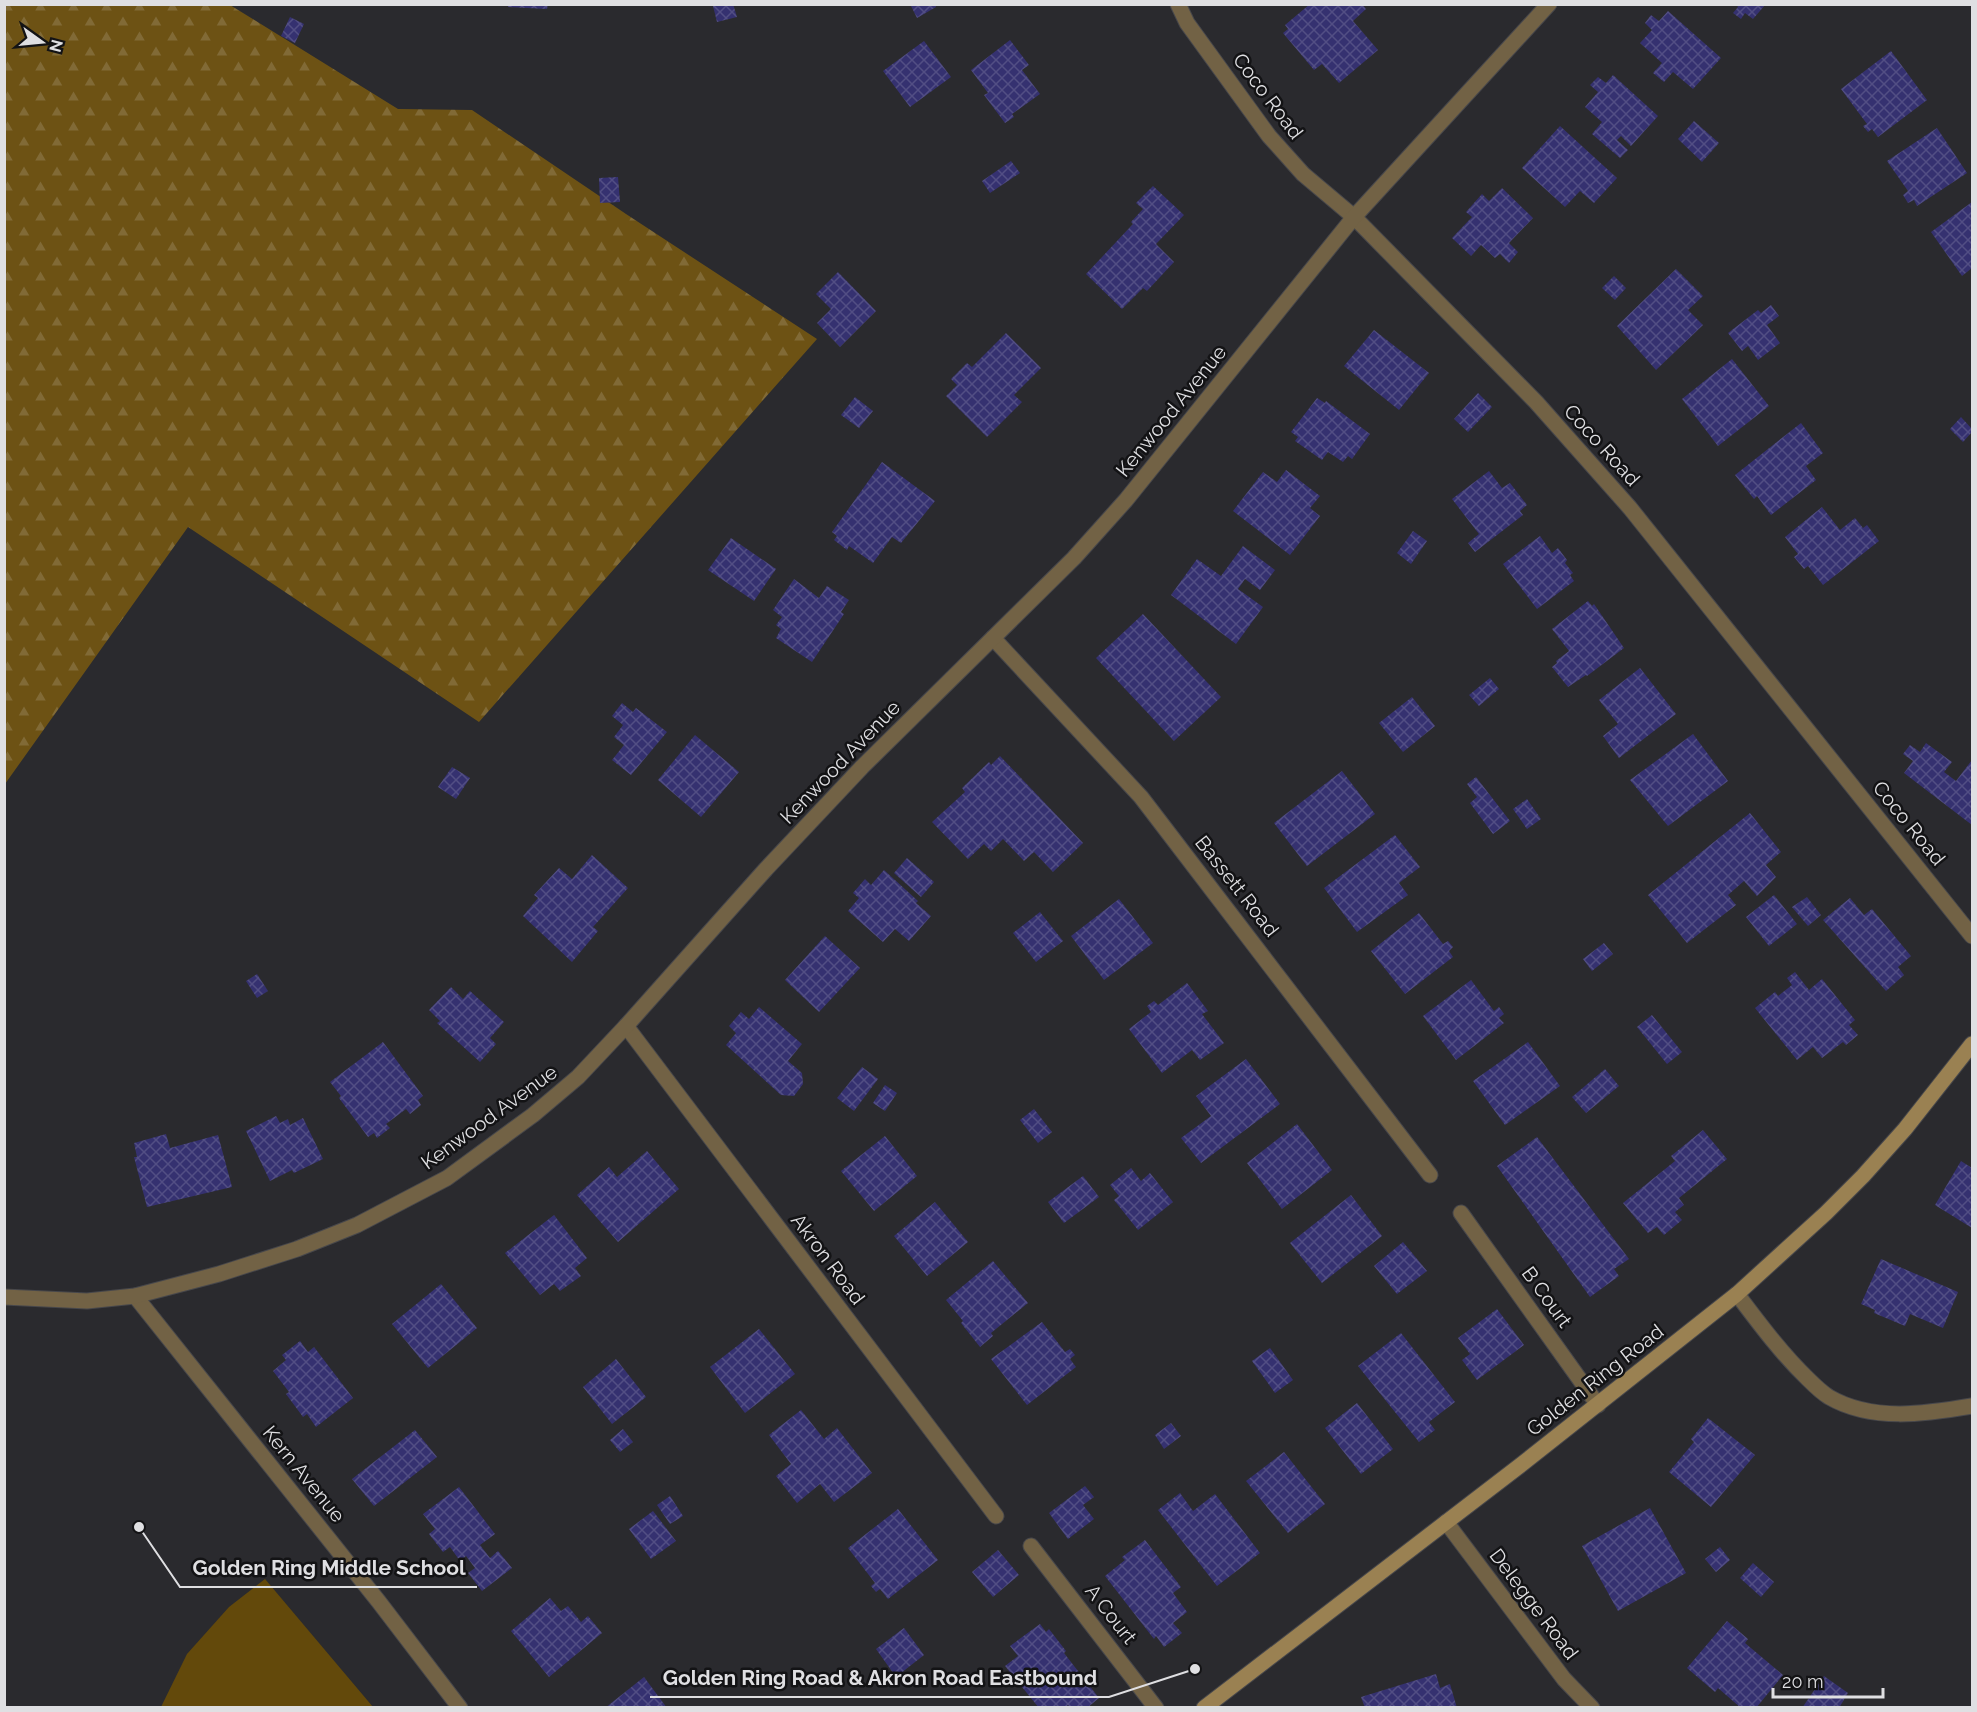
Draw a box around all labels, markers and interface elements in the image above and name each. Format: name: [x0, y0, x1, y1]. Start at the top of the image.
north arrow: [12, 12, 72, 72]
text: N: [45, 37, 67, 54]
street label: Coco Road: [1228, 48, 1308, 144]
street label: Kenwood Avenue: [1111, 340, 1232, 482]
street label: Coco Road: [1559, 399, 1645, 491]
street label: Kenwood Avenue: [775, 695, 905, 829]
street label: Coco Road: [1868, 776, 1950, 870]
street label: Bassett Road: [1190, 831, 1284, 941]
street label: Kenwood Avenue: [416, 1059, 562, 1174]
street label: Akron Road: [786, 1209, 870, 1309]
street label: B Court: [1517, 1262, 1577, 1332]
street label: Golden Ring Road: [1522, 1319, 1668, 1441]
street label: Kern Avenue: [258, 1421, 350, 1527]
street label: Delegge Road: [1484, 1544, 1584, 1664]
callout: Golden Ring Middle School: [180, 1548, 477, 1587]
text: Golden Ring Middle School: [192, 1555, 466, 1580]
street label: A Court: [1080, 1579, 1142, 1649]
callout: Golden Ring Road & Akron Road Eastbound: [650, 1658, 1109, 1697]
scale bar: [1773, 1661, 1882, 1699]
text: Golden Ring Road & Akron Road Eastbound: [663, 1665, 1097, 1690]
text: 20 m: [1782, 1671, 1824, 1692]

